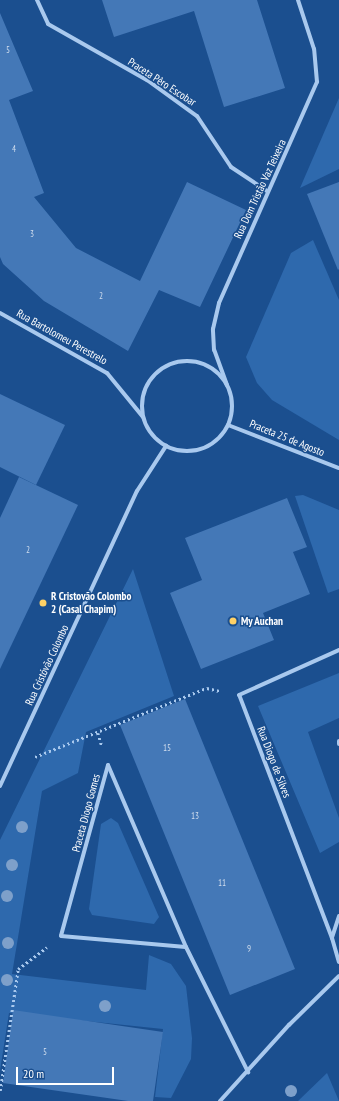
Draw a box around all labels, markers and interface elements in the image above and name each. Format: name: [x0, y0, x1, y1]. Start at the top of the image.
house number: 5: [6, 45, 10, 55]
street label: Praceta Pêro Escobar: [125, 55, 199, 109]
street label: Rua Dom Tristão Vaz Teixeira: [231, 137, 289, 241]
house number: 4: [12, 144, 16, 154]
house number: 3: [30, 229, 34, 239]
house number: 2: [99, 291, 103, 301]
street label: Rua Bartolomeu Perestrelo: [14, 307, 110, 367]
street label: Praceta 25 de Agosto: [247, 417, 327, 459]
house number: 2: [26, 545, 30, 555]
place label: R Cristovão Colombo 2 (Casal Chapim): [51, 590, 132, 616]
marker: R Cristovão Colombo 2 (Casal Chapim): [38, 598, 48, 608]
place label: My Auchan: [241, 614, 284, 628]
marker: My Auchan: [228, 616, 238, 626]
street label: Rua Cristóvão Colombo: [23, 623, 71, 707]
street label: Rua Diogo de Silves: [254, 724, 294, 800]
house number: 15: [163, 743, 171, 753]
street label: Praceta Diogo Gomes: [69, 772, 103, 854]
house number: 13: [191, 811, 199, 821]
house number: 11: [218, 878, 226, 888]
house number: 9: [247, 944, 251, 954]
house number: 5: [43, 1047, 47, 1057]
scale bar: [18, 1059, 116, 1085]
text: 20 m: [23, 1066, 44, 1081]

